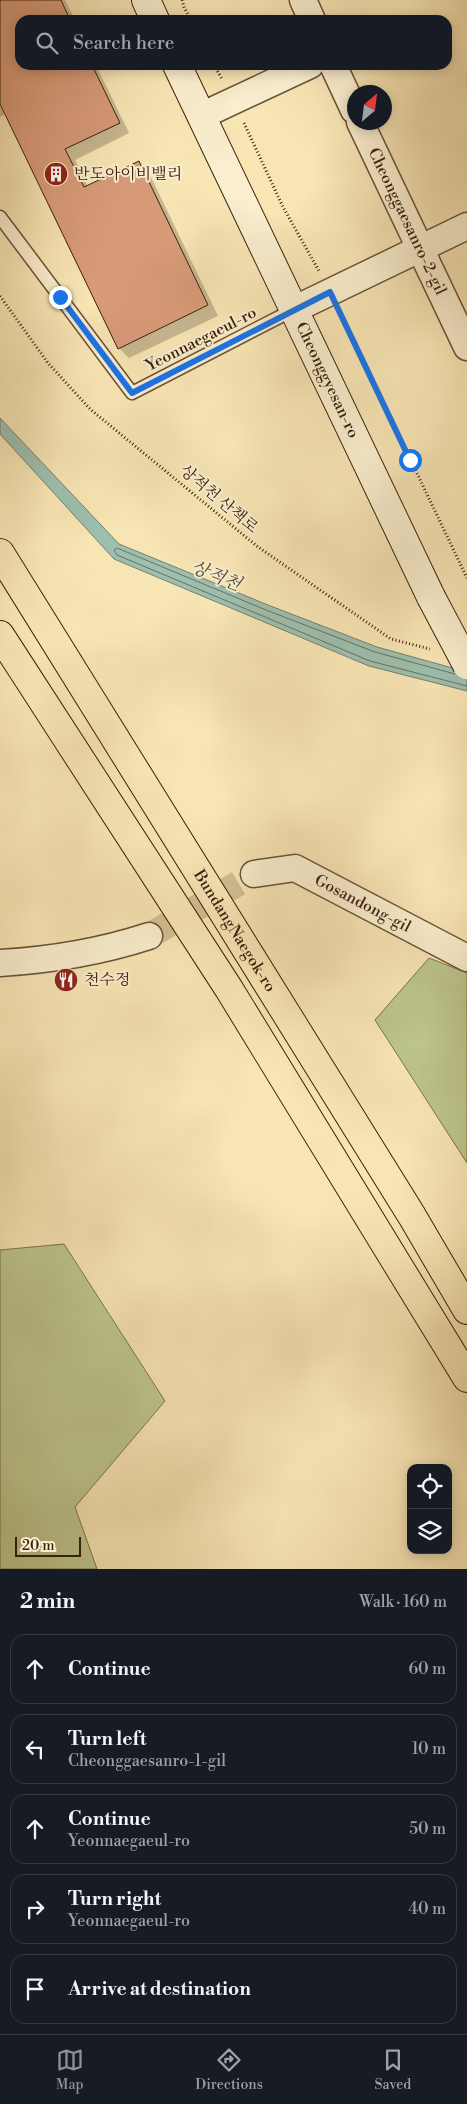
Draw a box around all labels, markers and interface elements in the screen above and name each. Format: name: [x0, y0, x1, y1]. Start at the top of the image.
search box: [15, 15, 452, 70]
icon: search: [33, 29, 61, 57]
text: Search here: [73, 31, 174, 55]
north arrow: [347, 85, 392, 130]
street label: Cheonggaesanro-2-gil: [364, 145, 451, 298]
building icon: 반도아이비밸리: [43, 161, 69, 187]
place label: 반도아이비밸리: [74, 164, 182, 184]
route end: [49, 286, 72, 309]
street label: Yeonnaegaeul-ro: [141, 302, 260, 376]
street label: Cheonggyesan-ro: [291, 319, 364, 441]
route start: [399, 449, 422, 472]
street label: 상적천 산책로: [176, 460, 263, 538]
water label: 상적천: [188, 556, 246, 597]
street label: BundangNaegok-ro: [189, 865, 280, 996]
street label: Gosandong-gil: [311, 870, 415, 937]
restaurant icon: 천수정: [53, 967, 79, 993]
place label: 천수정: [84, 970, 130, 990]
map controls: [407, 1464, 452, 1554]
button: locate: [407, 1464, 452, 1509]
button: layers: [407, 1509, 452, 1554]
scale bar: [15, 1534, 81, 1557]
text: 20 m: [22, 1537, 54, 1555]
text: 2 min: [20, 1589, 75, 1615]
text: Walk · 160 m: [359, 1592, 447, 1612]
icon: ahead: [21, 1655, 49, 1683]
text: Continue: [68, 1657, 151, 1681]
text: 60 m: [408, 1659, 446, 1679]
text: Turn left: [68, 1727, 147, 1751]
icon: left: [21, 1735, 49, 1763]
text: 10 m: [412, 1739, 446, 1759]
text: Cheonggaesanro-1-gil: [68, 1751, 226, 1771]
text: Continue: [68, 1807, 151, 1831]
icon: ahead: [21, 1815, 49, 1843]
text: 50 m: [409, 1819, 446, 1839]
text: Yeonnaegaeul-ro: [68, 1831, 190, 1851]
text: Turn right: [68, 1887, 161, 1911]
icon: right: [21, 1895, 49, 1923]
text: 40 m: [409, 1899, 446, 1919]
text: Yeonnaegaeul-ro: [68, 1911, 190, 1931]
icon: arrive: [21, 1975, 49, 2003]
text: Arrive at destination: [68, 1977, 251, 2001]
tab: Map: [56, 2046, 84, 2094]
tab: Directions: [195, 2046, 263, 2094]
tab: Saved: [374, 2046, 411, 2094]

